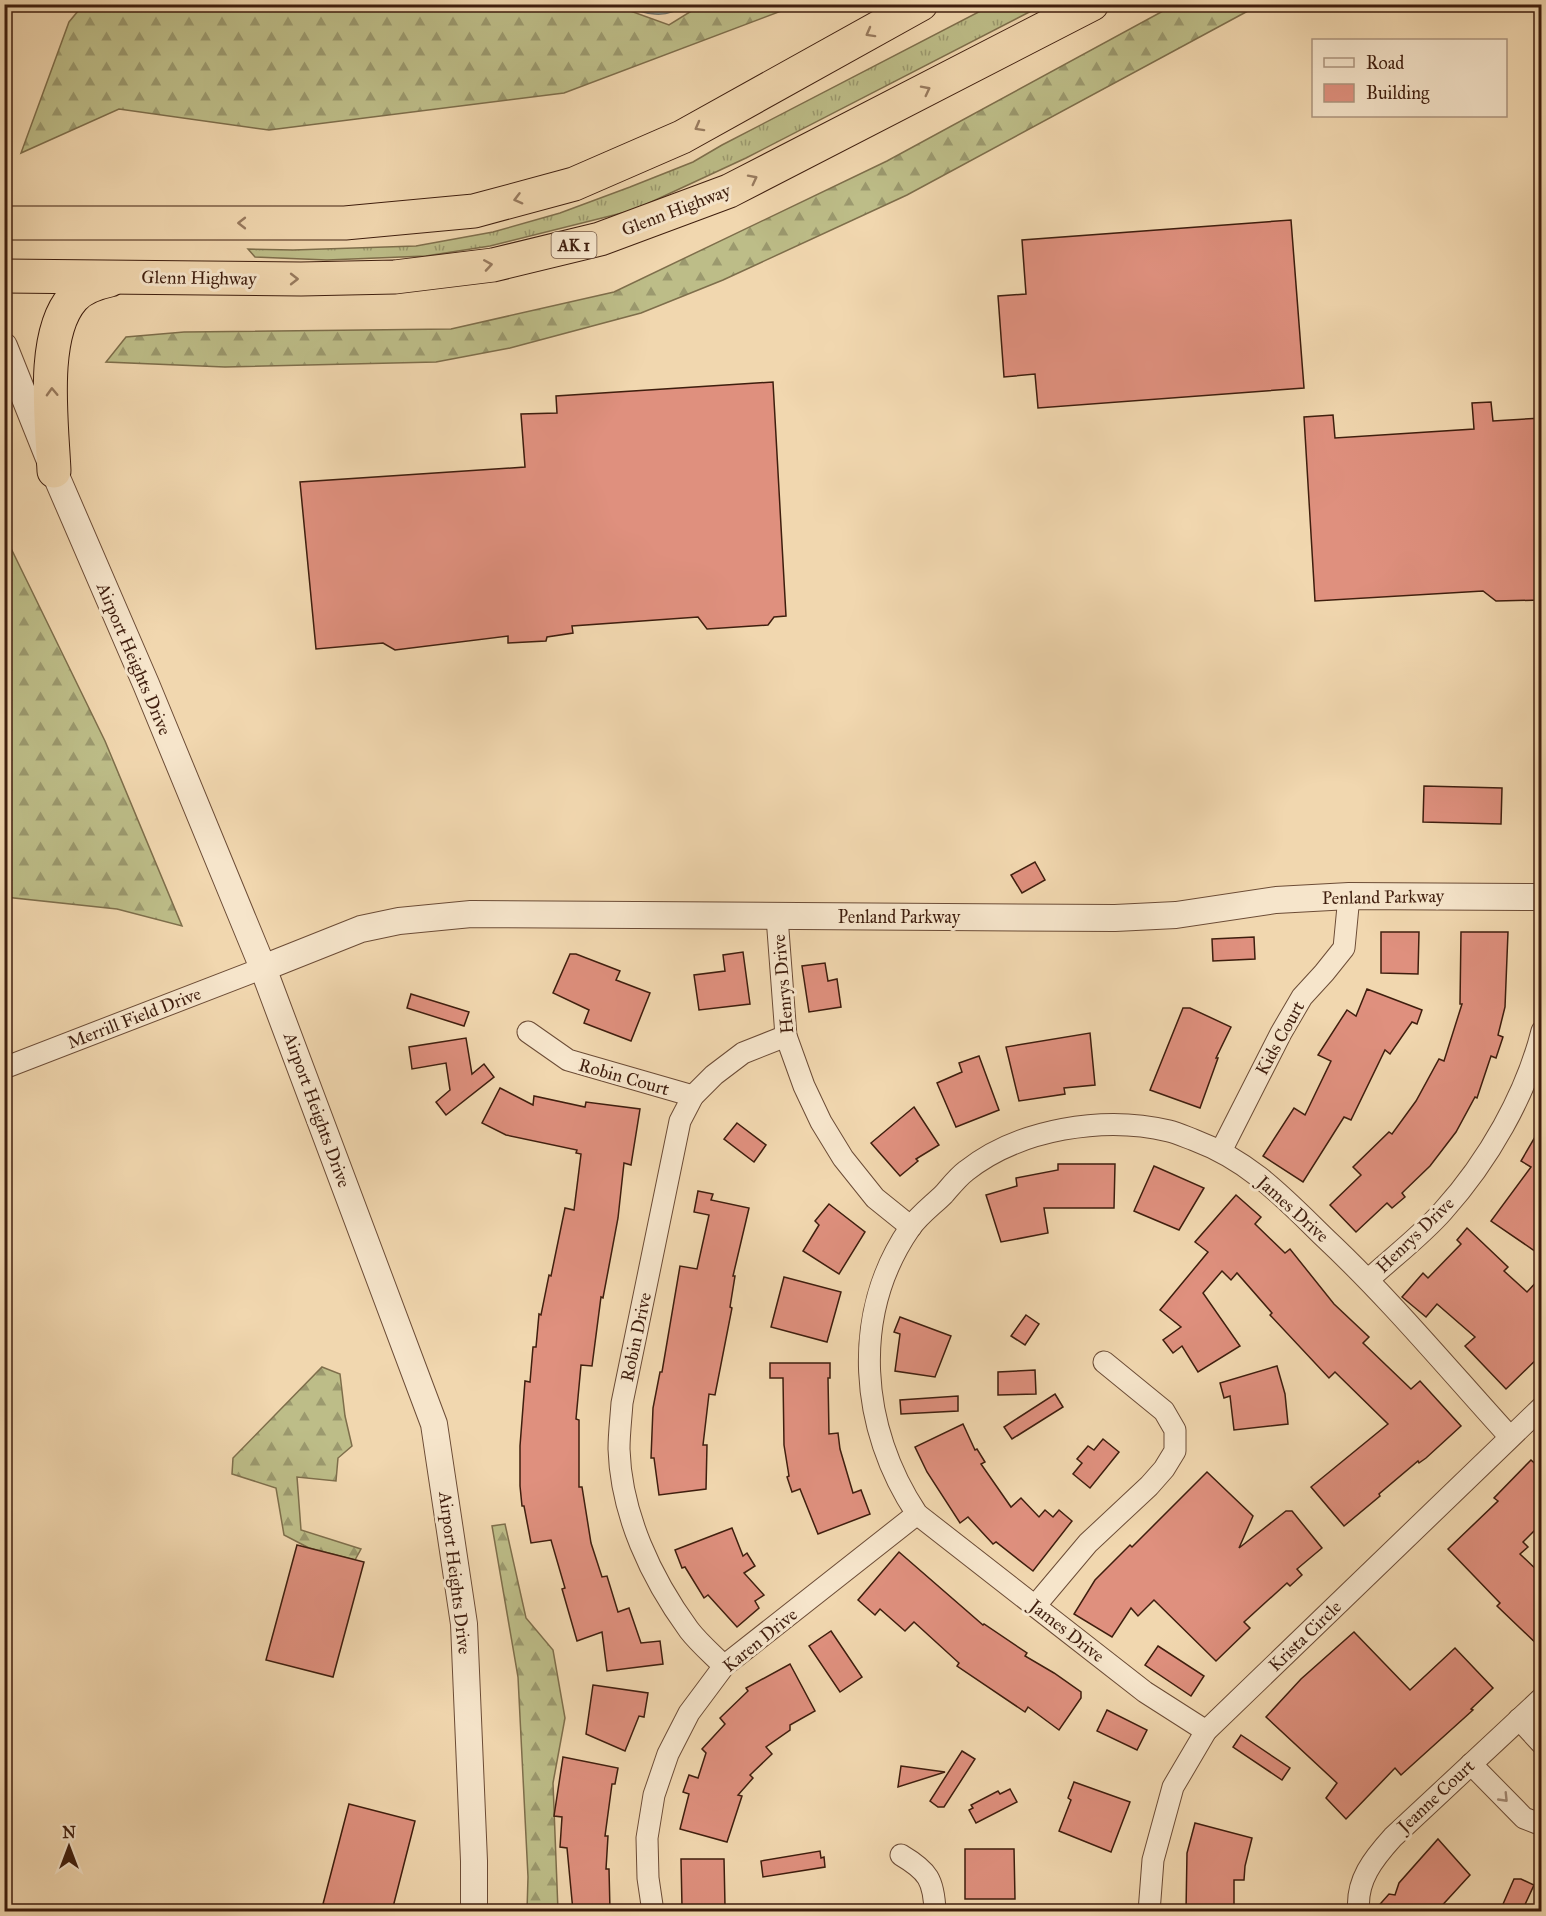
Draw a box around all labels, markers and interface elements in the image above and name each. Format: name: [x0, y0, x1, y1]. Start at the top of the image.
one-way arrow: [865, 26, 876, 37]
legend: [1312, 39, 1507, 117]
text: Road: [1366, 52, 1404, 74]
text: Building: [1366, 82, 1430, 105]
one-way arrow: [920, 86, 931, 97]
one-way arrow: [695, 120, 705, 132]
one-way arrow: [746, 174, 757, 186]
street label: Glenn Highway: [618, 179, 735, 242]
one-way arrow: [514, 192, 524, 204]
one-way arrow: [237, 217, 246, 229]
road number: AK 1: [552, 232, 596, 258]
one-way arrow: [484, 259, 493, 271]
street label: Glenn Highway: [141, 266, 257, 291]
one-way arrow: [289, 273, 298, 285]
one-way arrow: [45, 387, 58, 396]
street label: Airport Heights Drive: [91, 579, 176, 739]
street label: Penland Parkway: [1322, 885, 1445, 909]
street label: Penland Parkway: [838, 906, 961, 928]
street label: Henrys Drive: [768, 933, 798, 1035]
street label: Merrill Field Drive: [64, 982, 204, 1054]
street label: Kids Court: [1251, 997, 1310, 1079]
street label: Airport Heights Drive: [277, 1028, 355, 1191]
street label: Robin Court: [576, 1054, 672, 1101]
street label: James Drive: [1250, 1170, 1333, 1248]
street label: Henrys Drive: [1371, 1192, 1459, 1278]
street label: Robin Drive: [616, 1290, 656, 1384]
street label: Airport Heights Drive: [433, 1490, 476, 1656]
street label: James Drive: [1023, 1594, 1109, 1668]
street label: Krista Circle: [1264, 1596, 1346, 1676]
street label: Karen Drive: [718, 1603, 802, 1677]
street label: Jeanne Court: [1392, 1754, 1480, 1839]
one-way arrow: [1497, 1791, 1508, 1801]
north arrow: [39, 1817, 99, 1877]
text: N: [62, 1823, 76, 1842]

